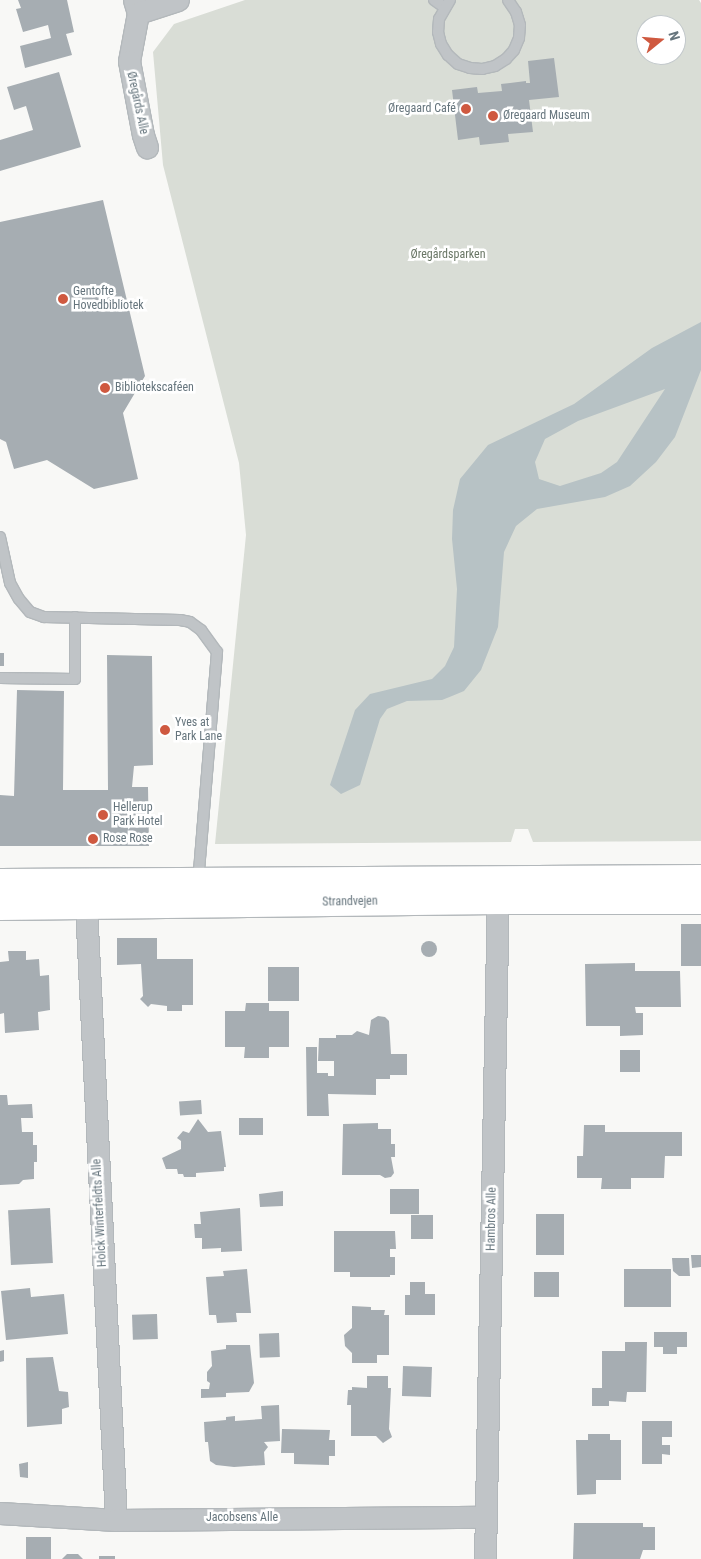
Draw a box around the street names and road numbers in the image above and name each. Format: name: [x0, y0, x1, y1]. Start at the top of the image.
street label: Øregårds Alle: [123, 70, 151, 136]
street label: Strandvejen: [322, 894, 378, 910]
street label: Holck Winterfeldts Alle: [90, 1159, 110, 1267]
street label: Hambros Alle: [484, 1187, 500, 1251]
street label: Jacobsens Alle: [206, 1511, 278, 1525]

